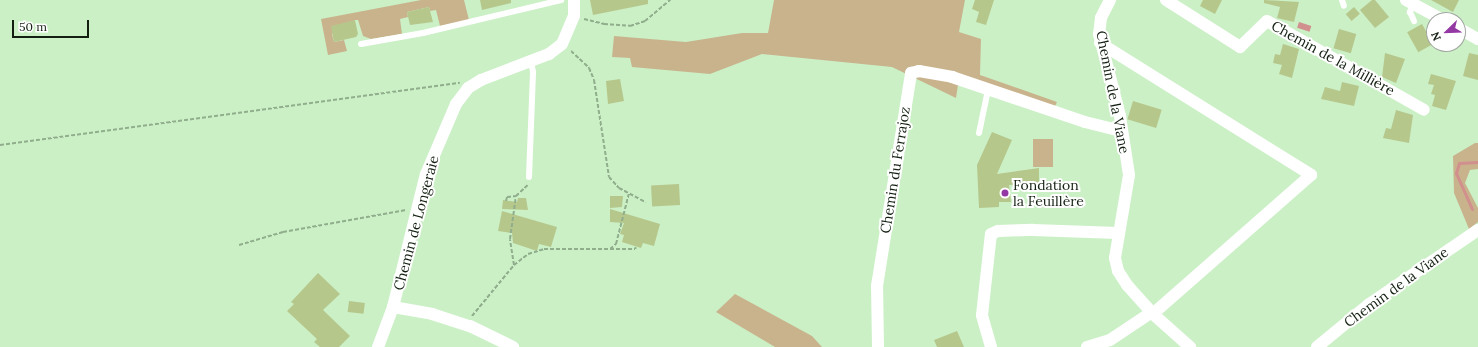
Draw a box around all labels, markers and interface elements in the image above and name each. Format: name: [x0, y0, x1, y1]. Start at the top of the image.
scale bar: [14, 12, 91, 38]
north arrow: [1426, 12, 1466, 52]
street label: Chemin de la Millière: [1268, 17, 1398, 99]
text: 50 m: [19, 19, 47, 34]
street label: Chemin de la Viane: [1093, 29, 1133, 155]
text: N: [1428, 30, 1444, 43]
street label: Chemin du Ferrajoz: [877, 105, 913, 235]
street label: Chemin de Longeraie: [390, 154, 442, 292]
place label: Fondation la Feuillère: [1013, 177, 1084, 210]
marker: Fondation la Feuillère: [1000, 188, 1010, 198]
street label: Chemin de la Viane: [1341, 243, 1451, 331]

